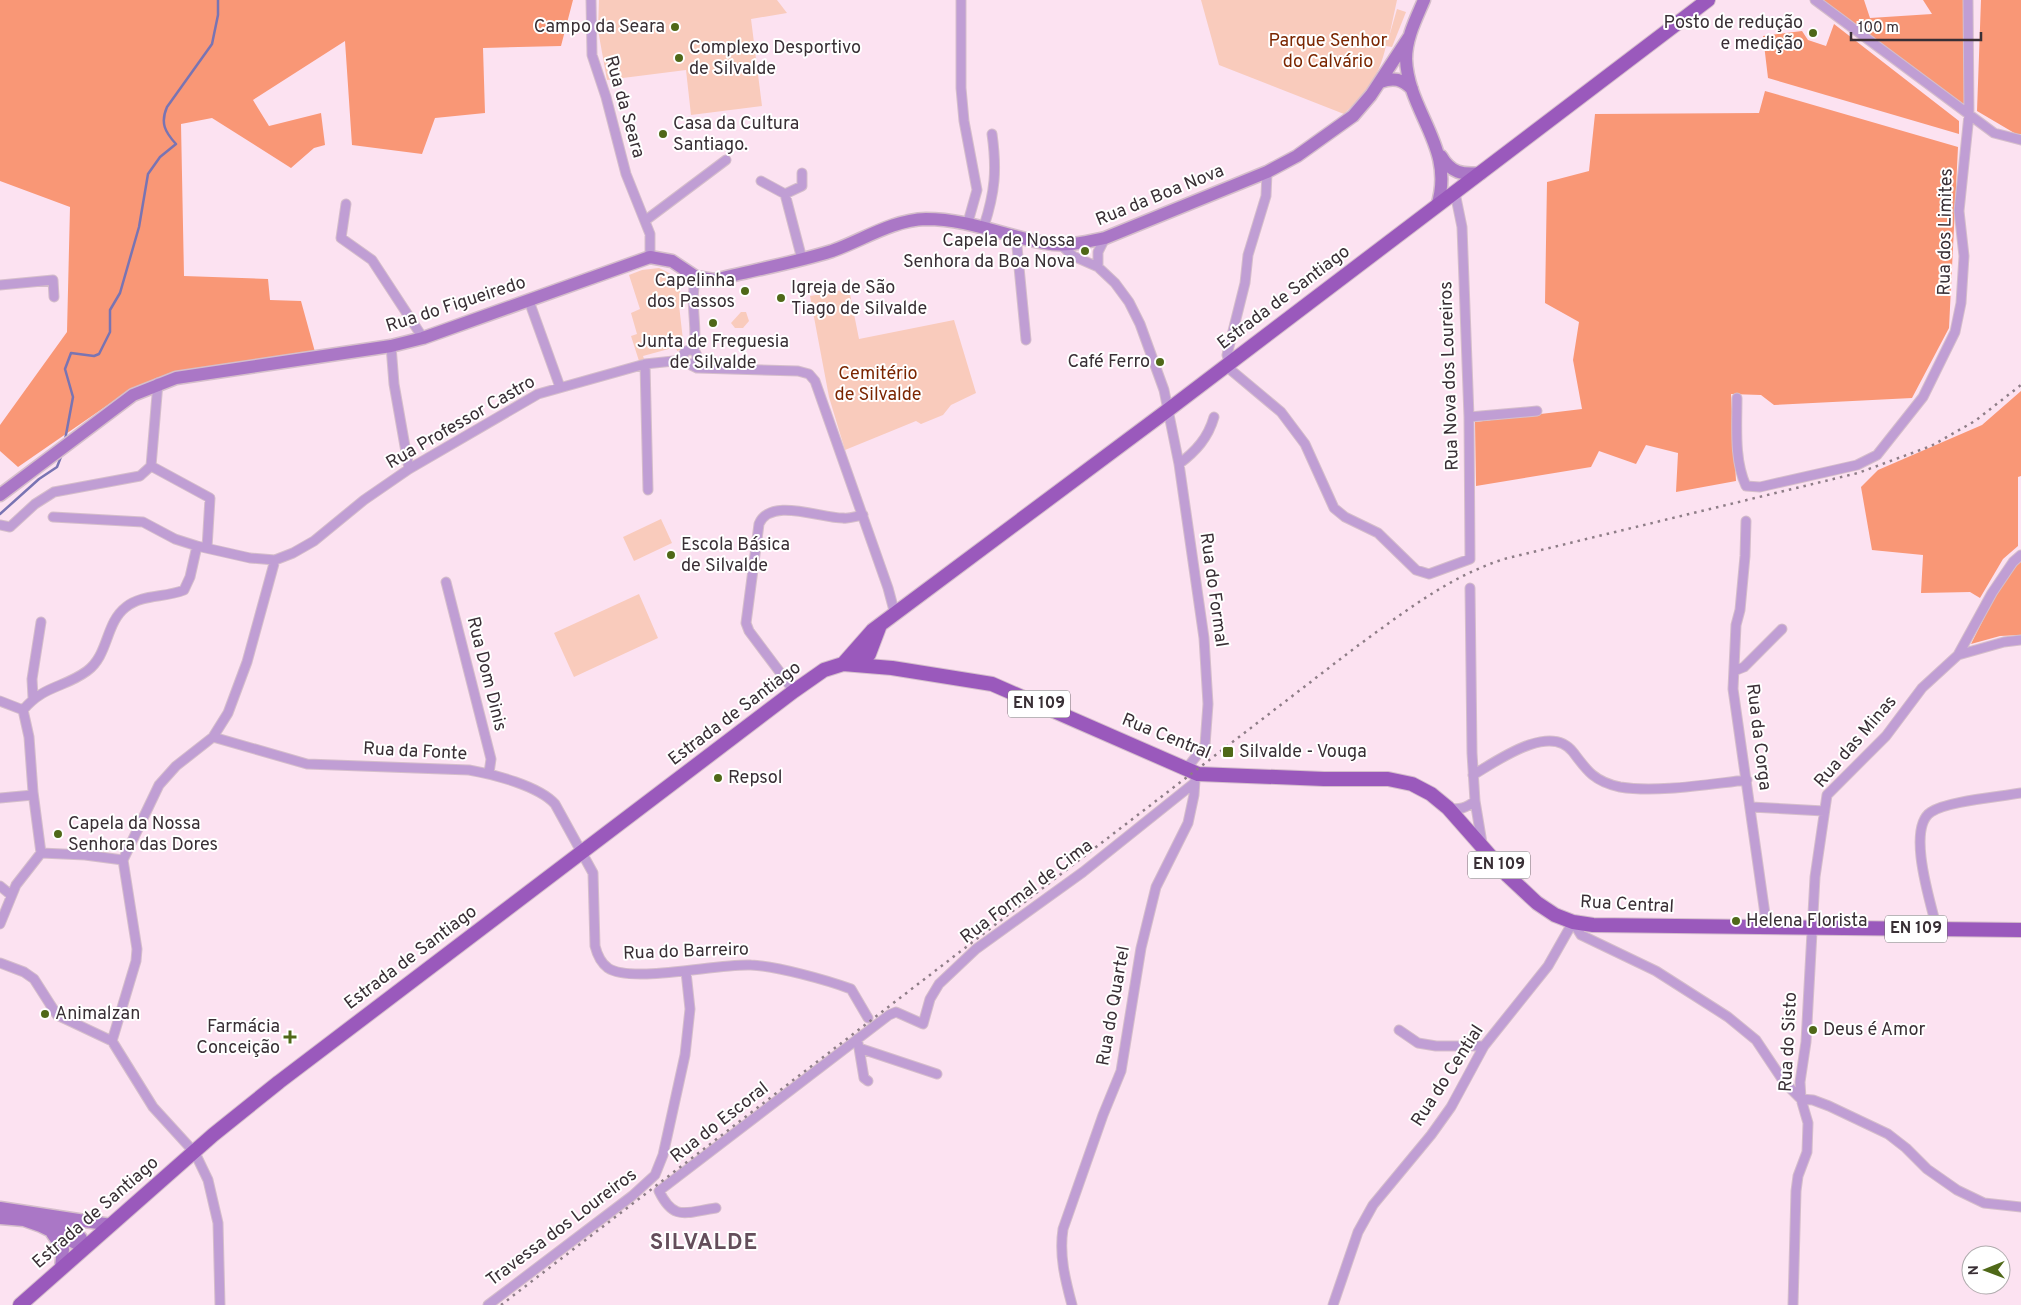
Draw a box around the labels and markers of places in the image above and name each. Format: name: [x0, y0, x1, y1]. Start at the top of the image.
place label: Posto de redução e medição: [1663, 12, 1803, 56]
place label: Campo da Seara: [534, 16, 665, 39]
marker: Campo da Seara: [669, 21, 681, 33]
marker: Posto de redução e medição: [1807, 27, 1819, 39]
place label: Complexo Desportivo de Silvalde: [689, 37, 861, 81]
marker: Complexo Desportivo de Silvalde: [673, 52, 685, 64]
place label: Casa da Cultura Santiago.: [673, 113, 799, 157]
marker: Casa da Cultura Santiago.: [657, 128, 669, 140]
place label: Capela de Nossa Senhora da Boa Nova: [903, 230, 1075, 274]
marker: Capela de Nossa Senhora da Boa Nova: [1079, 245, 1091, 257]
place label: Capelinha dos Passos: [647, 270, 735, 314]
place label: Igreja de São Tiago de Silvalde: [791, 277, 927, 321]
marker: Capelinha dos Passos: [739, 285, 751, 297]
marker: Igreja de São Tiago de Silvalde: [775, 292, 787, 304]
marker: Junta de Freguesia de Silvalde: [707, 317, 719, 329]
place label: Junta de Freguesia de Silvalde: [637, 331, 789, 375]
place label: Café Ferro: [1067, 351, 1150, 374]
marker: Café Ferro: [1154, 356, 1166, 368]
place label: Escola Básica de Silvalde: [681, 534, 790, 578]
marker: Escola Básica de Silvalde: [665, 549, 677, 561]
place label: Silvalde - Vouga: [1239, 741, 1367, 764]
marker: Silvalde - Vouga: [1221, 745, 1235, 759]
place label: Repsol: [728, 767, 782, 790]
marker: Repsol: [712, 772, 724, 784]
place label: Capela da Nossa Senhora das Dores: [68, 813, 218, 857]
marker: Capela da Nossa Senhora das Dores: [52, 828, 64, 840]
place label: Helena Florista: [1746, 910, 1867, 933]
marker: Helena Florista: [1730, 915, 1742, 927]
place label: Animalzan: [55, 1003, 140, 1026]
marker: Animalzan: [39, 1008, 51, 1020]
place label: Farmácia Conceição: [196, 1016, 280, 1060]
place label: Deus é Amor: [1823, 1019, 1925, 1042]
marker: Deus é Amor: [1807, 1024, 1819, 1036]
marker: Farmácia Conceição: [284, 1031, 296, 1043]

